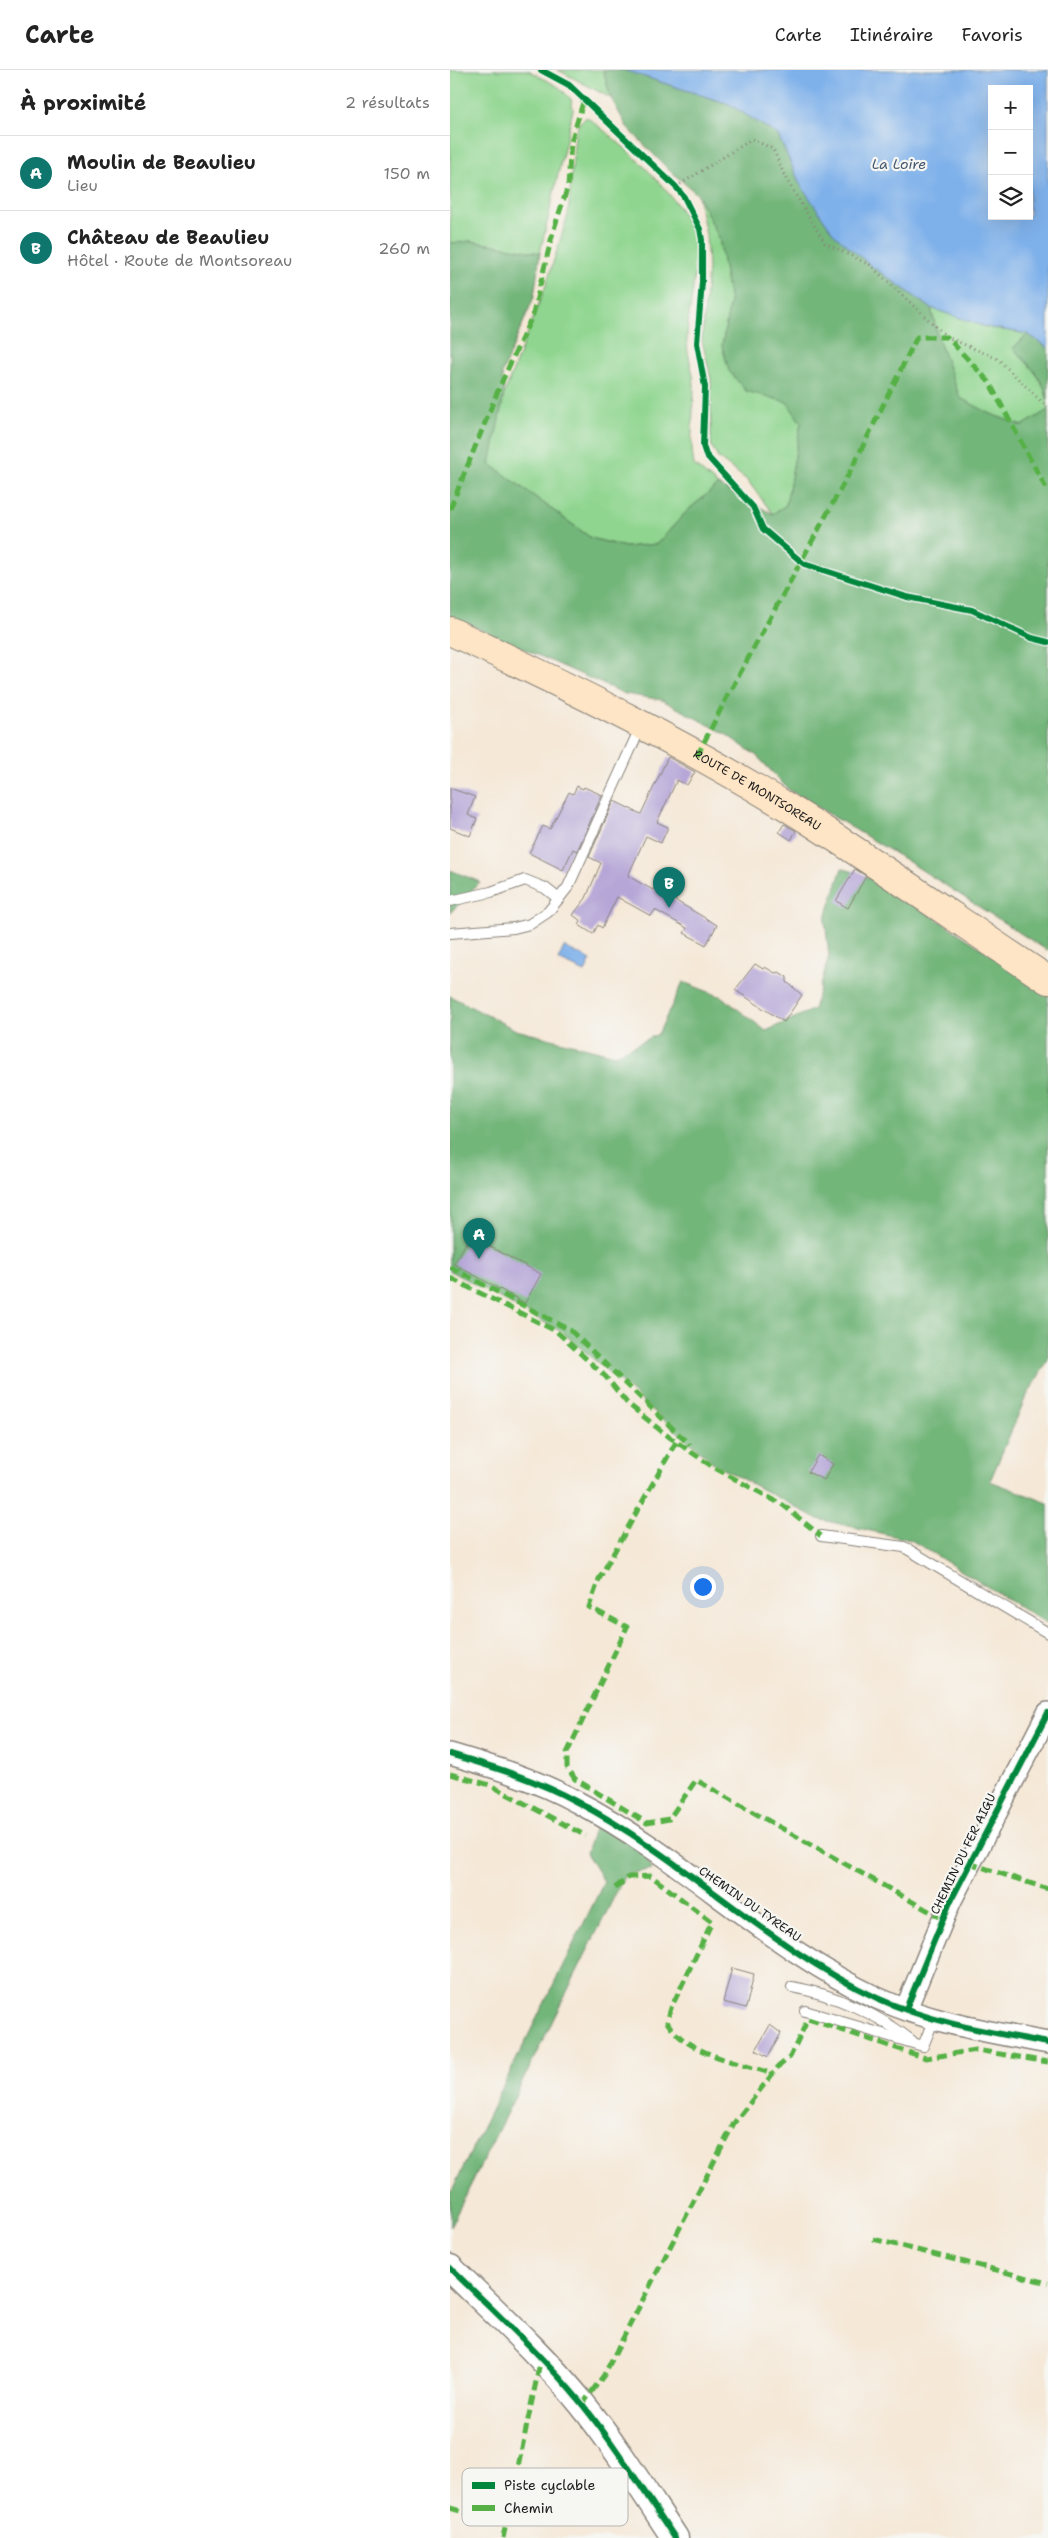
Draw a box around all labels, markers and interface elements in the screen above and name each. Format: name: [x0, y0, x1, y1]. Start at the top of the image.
text: Carte: [25, 19, 94, 51]
text: Carte: [775, 23, 822, 47]
text: Itinéraire: [850, 23, 934, 47]
text: Favoris: [962, 23, 1023, 47]
map controls: [988, 85, 1033, 220]
button: +: [988, 85, 1033, 130]
text: À proximité: [20, 89, 146, 117]
text: 2 résultats: [345, 92, 430, 113]
button: −: [988, 130, 1033, 175]
text: Moulin de Beaulieu: [67, 150, 256, 175]
water label: La Loire: [872, 155, 926, 173]
text: A: [30, 163, 42, 184]
text: 150 m: [383, 163, 430, 184]
text: Lieu: [67, 175, 98, 196]
button: layers: [988, 175, 1033, 220]
text: Château de Beaulieu: [67, 225, 269, 250]
text: B: [31, 238, 41, 259]
text: 260 m: [378, 238, 430, 259]
text: Hôtel · Route de Montsoreau: [67, 250, 292, 271]
street label: ROUTE DE MONTSOREAU: [690, 746, 824, 834]
pin: B: [653, 867, 685, 908]
pin: A: [463, 1218, 495, 1259]
your location: [690, 1574, 716, 1600]
street label: CHEMIN DU FER AIGU: [927, 1791, 999, 1917]
street label: CHEMIN DU TYREAU: [696, 1863, 804, 1945]
legend: [462, 2468, 628, 2526]
text: Piste cyclable: [504, 2476, 595, 2494]
text: Chemin: [504, 2499, 553, 2517]

